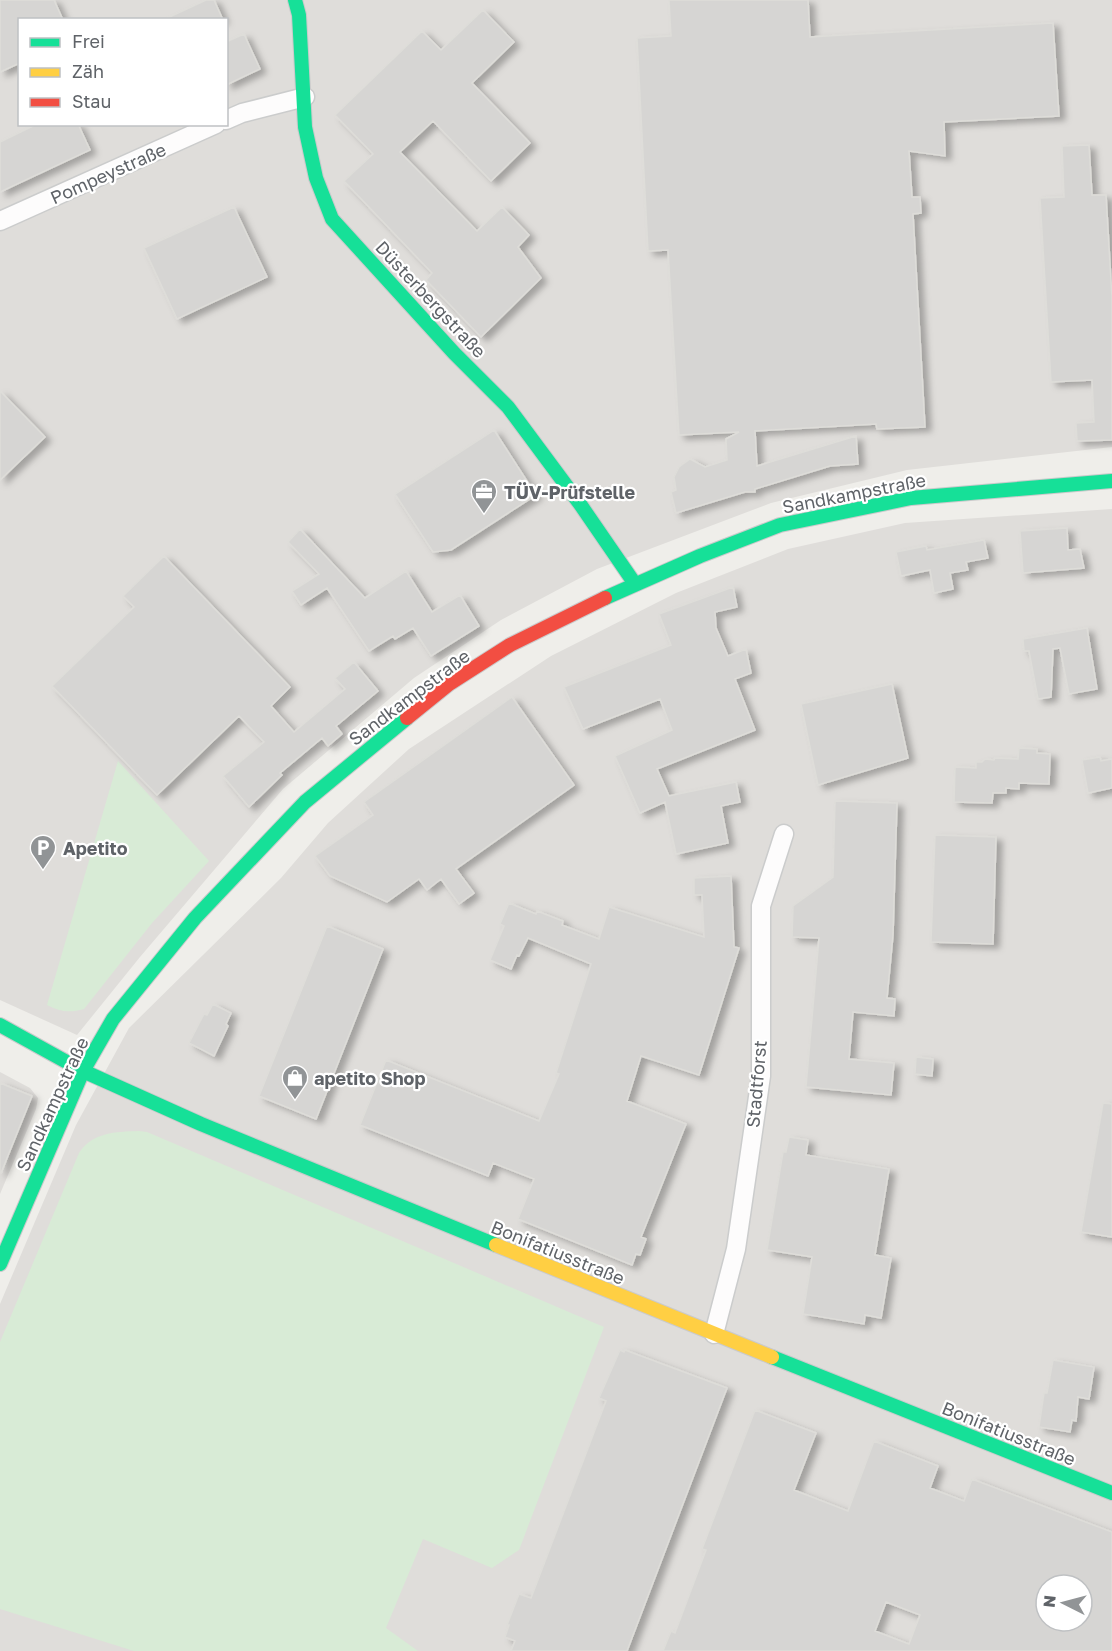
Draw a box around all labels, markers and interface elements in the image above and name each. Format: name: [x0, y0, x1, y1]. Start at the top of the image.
legend: [18, 18, 228, 126]
text: Frei: [72, 30, 105, 52]
text: Zäh: [72, 60, 104, 82]
text: Stau: [72, 90, 111, 112]
street label: Pompeystraße: [47, 138, 169, 208]
street label: Düsterbergstraße: [371, 236, 491, 362]
street label: Sandkampstraße: [780, 468, 928, 518]
office icon: TÜV-Prüfstelle: [469, 477, 499, 515]
place label: TÜV-Prüfstelle: [504, 481, 636, 503]
street label: Sandkampstraße: [344, 644, 474, 750]
parking icon: Apetito: [28, 833, 58, 871]
place label: Apetito: [63, 837, 128, 859]
street label: Sandkampstraße: [11, 1033, 93, 1175]
street label: Stadtforst: [741, 1039, 771, 1129]
shop icon: apetito Shop: [280, 1063, 310, 1101]
place label: apetito Shop: [314, 1067, 426, 1089]
street label: Bonifatiusstraße: [488, 1215, 628, 1289]
street label: Bonifatiusstraße: [939, 1396, 1079, 1470]
north arrow: [1034, 1573, 1094, 1633]
text: N: [1039, 1594, 1060, 1609]

